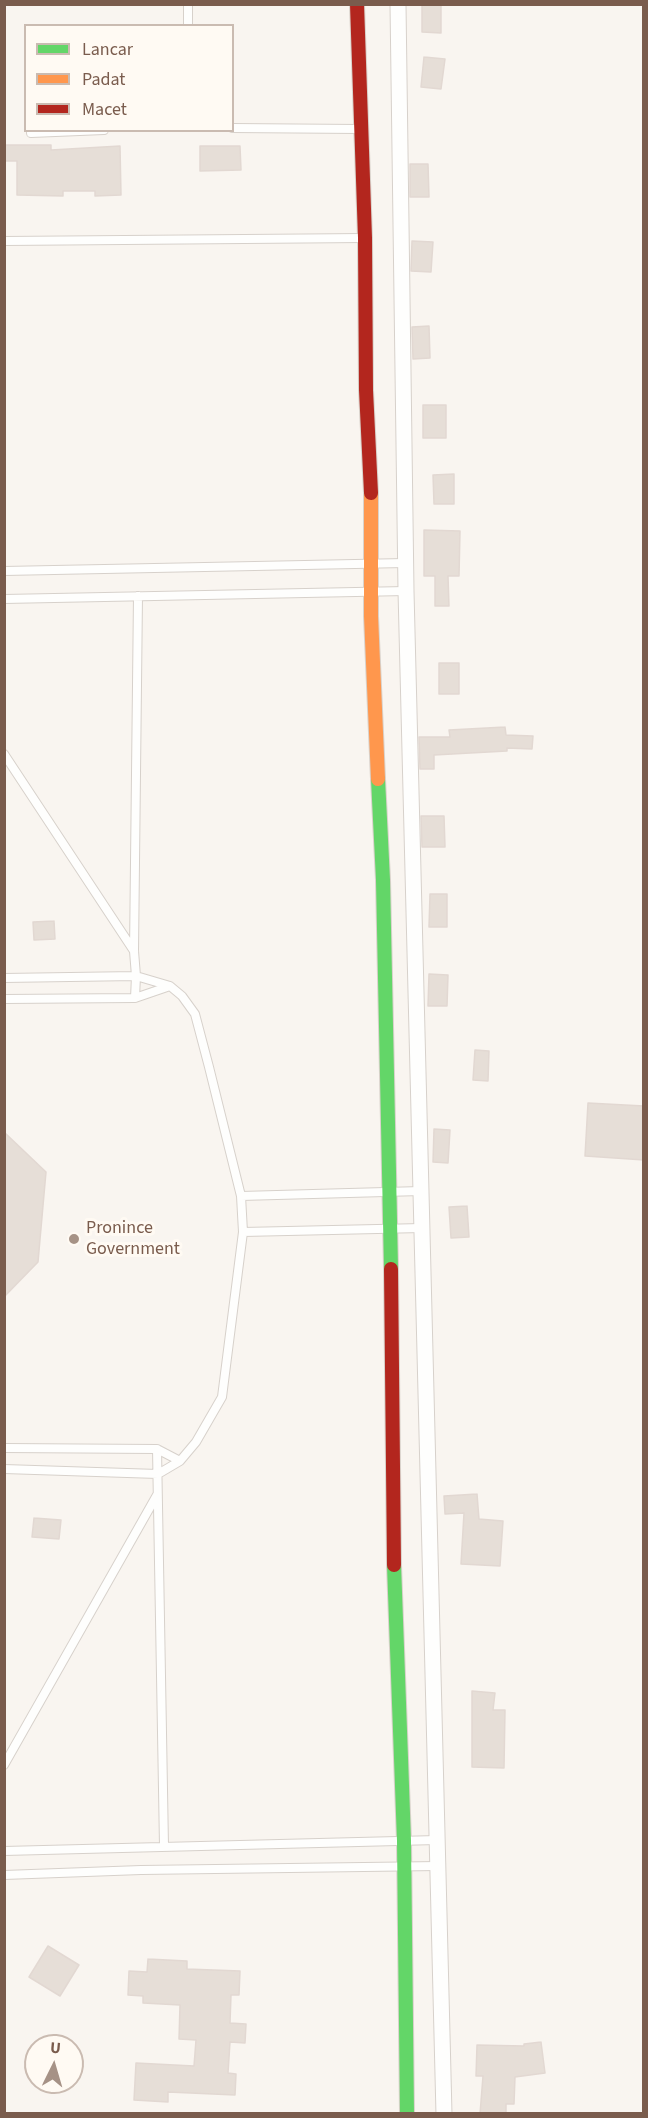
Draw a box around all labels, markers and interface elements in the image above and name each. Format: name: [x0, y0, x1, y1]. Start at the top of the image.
legend: [24, 24, 234, 132]
text: Lancar: [82, 37, 133, 62]
text: Padat: [82, 67, 125, 92]
text: Macet: [82, 97, 127, 122]
place label: Pronince Government: [86, 1218, 180, 1260]
marker: Pronince Government: [67, 1232, 81, 1246]
north arrow: [24, 2034, 84, 2094]
text: U: [49, 2037, 62, 2059]

